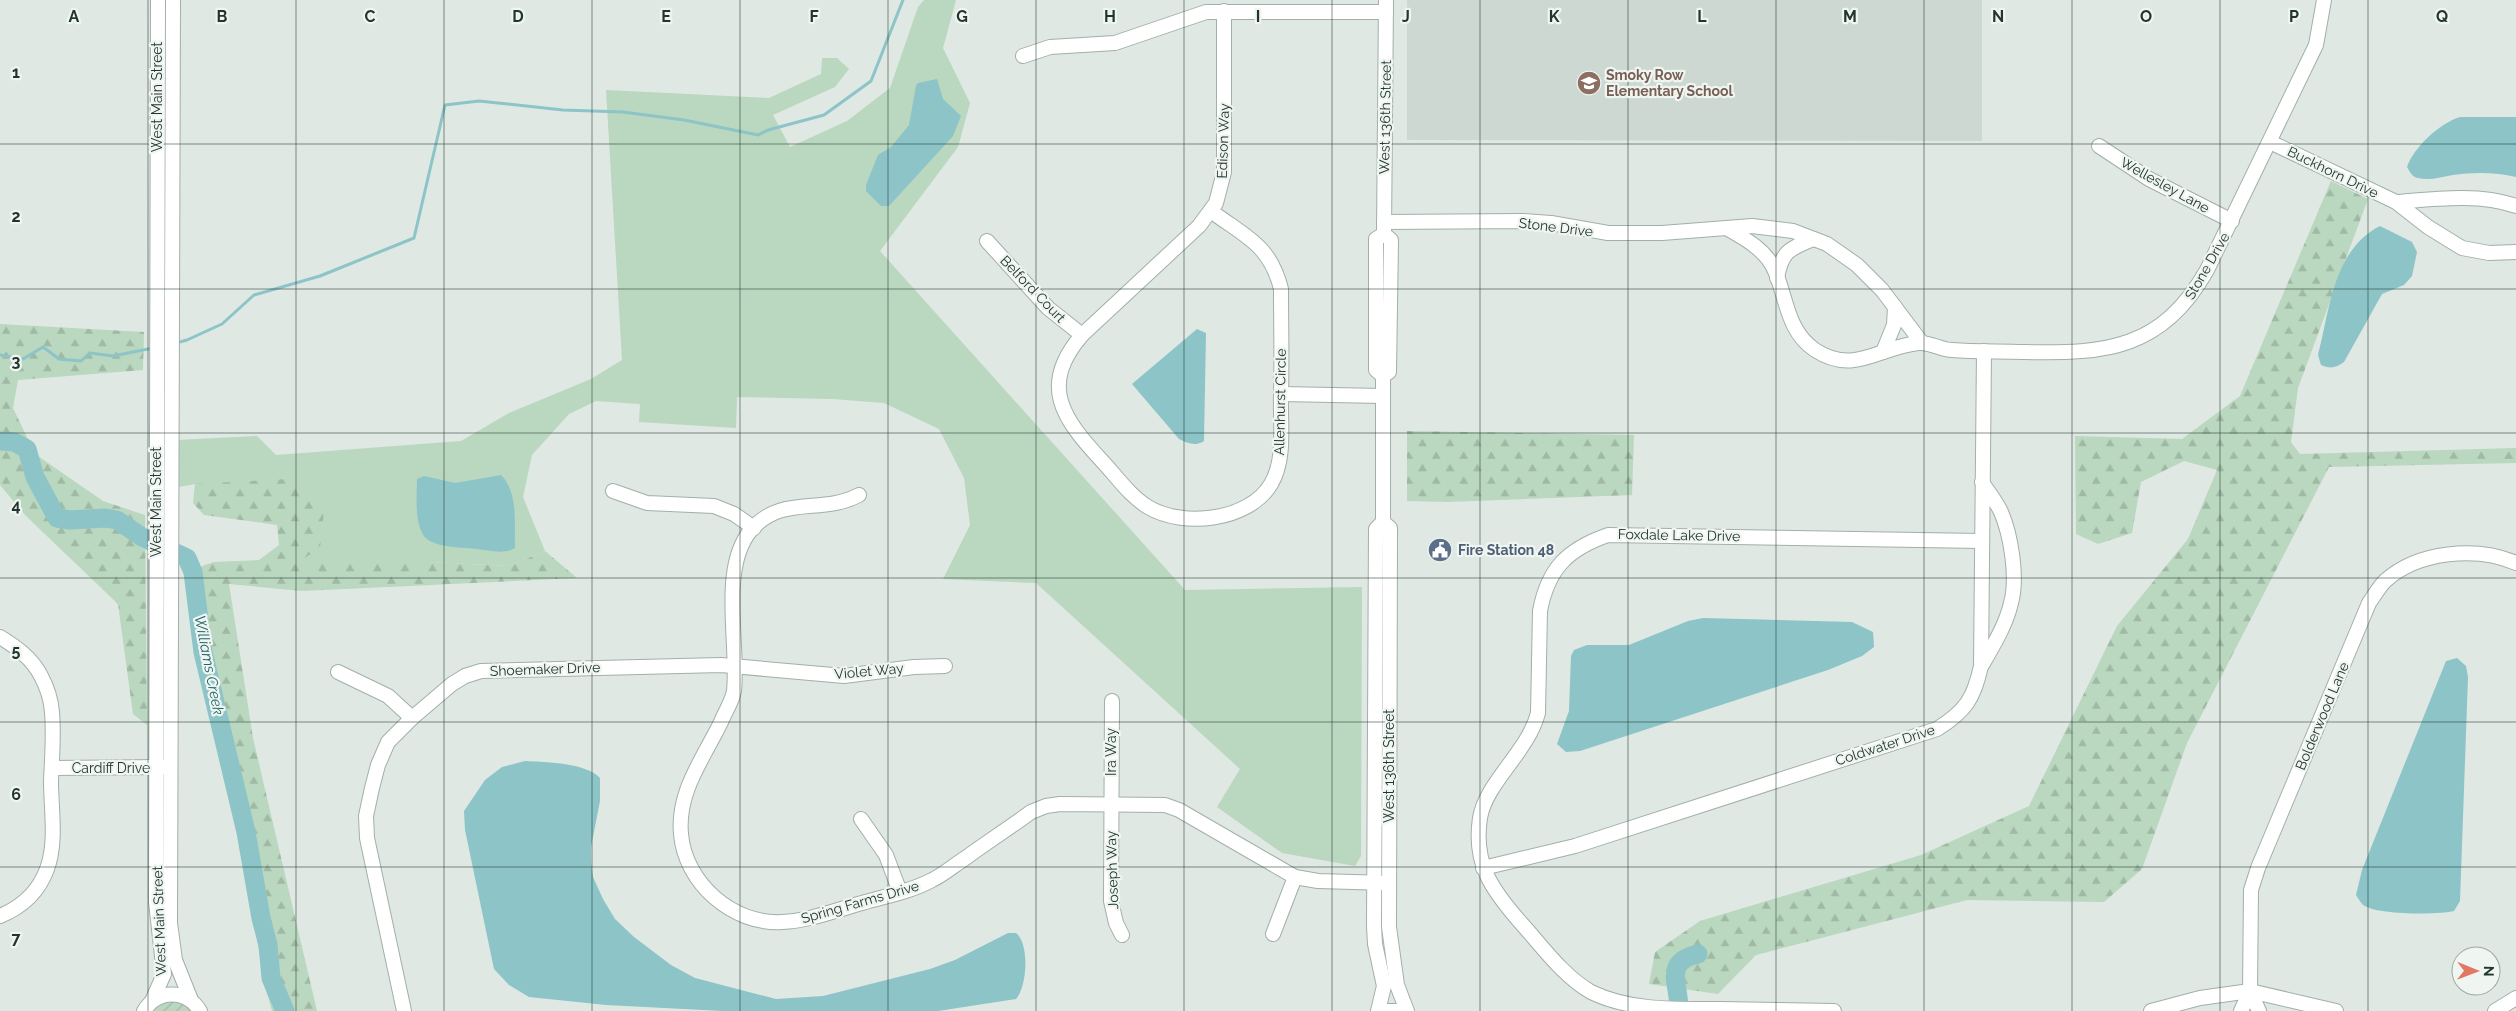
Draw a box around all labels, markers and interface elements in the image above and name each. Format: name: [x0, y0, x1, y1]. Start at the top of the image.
text: A: [69, 7, 80, 26]
text: B: [217, 7, 228, 26]
text: C: [365, 7, 376, 26]
text: D: [512, 7, 524, 26]
text: E: [661, 7, 671, 26]
text: F: [809, 7, 819, 26]
text: G: [956, 7, 968, 26]
text: H: [1104, 7, 1116, 26]
text: I: [1256, 7, 1260, 26]
text: J: [1402, 7, 1410, 26]
text: K: [1549, 7, 1560, 26]
text: L: [1697, 7, 1707, 26]
text: M: [1843, 7, 1857, 26]
text: N: [1992, 7, 2004, 26]
text: O: [2140, 7, 2152, 26]
text: P: [2289, 7, 2299, 26]
text: Q: [2436, 7, 2448, 26]
street label: West Main Street: [149, 42, 165, 152]
street label: West 136th Street: [1376, 60, 1394, 174]
text: 1: [12, 63, 20, 82]
place label: Smoky Row Elementary School: [1606, 67, 1734, 99]
school or university icon: Smoky Row Elementary School: [1576, 70, 1602, 96]
street label: Edison Way: [1214, 103, 1232, 179]
street label: Buckhorn Drive: [2285, 143, 2381, 201]
street label: Wellesley Lane: [2118, 154, 2212, 216]
text: 2: [11, 207, 21, 226]
street label: Stone Drive: [1518, 215, 1594, 239]
street label: Stone Drive: [2181, 230, 2233, 302]
street label: Belford Court: [997, 252, 1069, 326]
street label: Allenhurst Circle: [1271, 348, 1289, 456]
text: 3: [12, 352, 21, 371]
street label: West Main Street: [148, 447, 164, 557]
text: 4: [11, 496, 21, 515]
street label: Foxdale Lake Drive: [1618, 526, 1740, 544]
public building icon: Fire Station 48: [1427, 537, 1453, 563]
place label: Fire Station 48: [1458, 542, 1554, 558]
water label: Williams Creek: [191, 614, 227, 716]
text: 5: [12, 641, 21, 660]
street label: Shoemaker Drive: [489, 659, 601, 679]
street label: Violet Way: [834, 660, 905, 682]
street label: Bolderwood Lane: [2292, 660, 2352, 772]
street label: West 136th Street: [1381, 709, 1397, 823]
street label: Coldwater Drive: [1833, 721, 1937, 769]
street label: Ira Way: [1103, 728, 1119, 776]
street label: Cardiff Drive: [72, 760, 150, 776]
text: 6: [11, 785, 21, 804]
street label: Joseph Way: [1103, 830, 1121, 910]
street label: West Main Street: [149, 865, 169, 976]
street label: Spring Farms Drive: [799, 878, 921, 926]
text: 7: [12, 929, 21, 948]
north arrow: [2451, 946, 2501, 996]
text: N: [2481, 966, 2497, 977]

